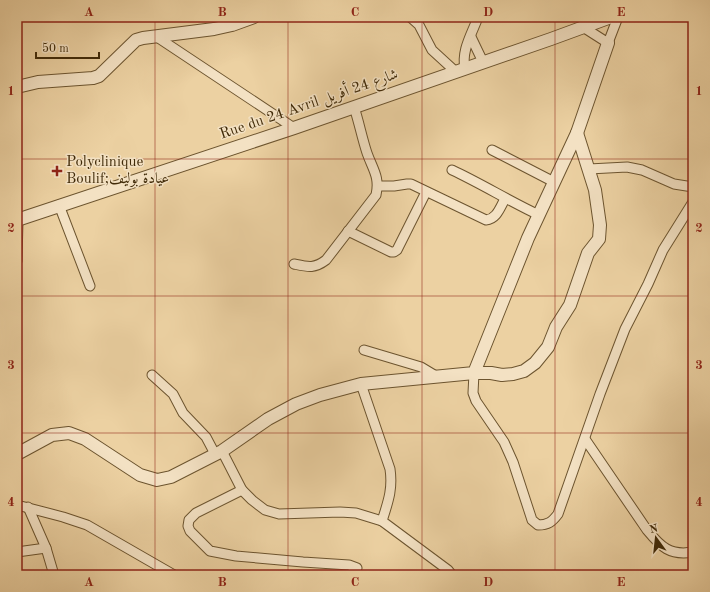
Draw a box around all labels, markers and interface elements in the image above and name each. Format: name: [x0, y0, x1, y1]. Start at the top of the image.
text: A: [84, 6, 94, 19]
text: B: [217, 6, 227, 19]
text: C: [351, 6, 359, 19]
text: D: [483, 6, 493, 19]
text: E: [617, 6, 626, 19]
scale bar: [36, 34, 99, 60]
text: 50 m: [42, 42, 69, 55]
street label: Rue du 24 Avril شارع 24 أفريل: [216, 63, 401, 146]
text: 1: [7, 85, 15, 98]
text: 1: [695, 85, 703, 98]
place label: Polyclinique Boulif;عيادة بوليف: [66, 155, 169, 187]
marker: Polyclinique Boulif;عيادة بوليف: [51, 165, 63, 177]
text: 2: [7, 222, 15, 235]
text: 2: [695, 222, 703, 235]
text: 3: [7, 359, 15, 372]
text: 3: [695, 359, 703, 372]
text: 4: [7, 496, 15, 509]
text: 4: [695, 496, 703, 509]
north arrow: [636, 518, 676, 558]
text: N: [648, 523, 660, 536]
text: A: [84, 576, 94, 589]
text: B: [217, 576, 227, 589]
text: C: [351, 576, 359, 589]
text: D: [483, 576, 493, 589]
text: E: [617, 576, 626, 589]

